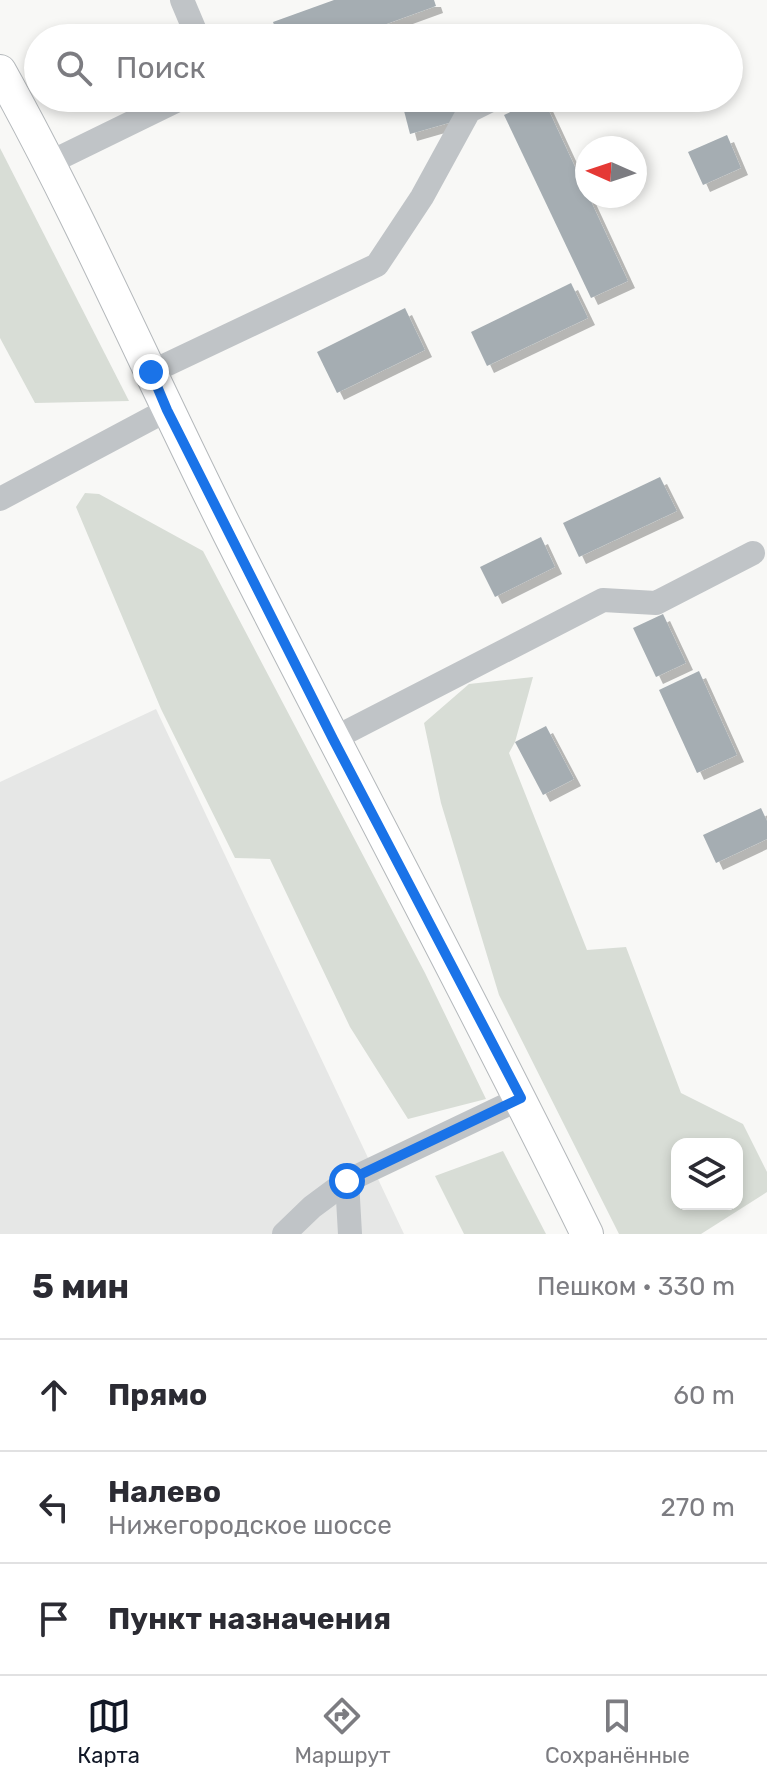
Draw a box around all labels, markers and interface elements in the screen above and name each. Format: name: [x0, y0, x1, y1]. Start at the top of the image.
search box: [24, 24, 743, 112]
icon: search: [52, 46, 96, 90]
text: Поиск: [116, 50, 206, 86]
north arrow: [575, 136, 647, 208]
route end: [133, 354, 169, 390]
map controls: [671, 1138, 743, 1210]
button: layers: [671, 1138, 743, 1210]
route start: [329, 1163, 365, 1199]
text: 5 мин: [32, 1266, 129, 1307]
text: Пешком · 330 m: [537, 1271, 735, 1302]
icon: ahead: [32, 1373, 76, 1417]
text: Прямо: [108, 1377, 207, 1413]
text: 60 m: [673, 1380, 735, 1411]
text: Налево: [108, 1474, 221, 1510]
icon: left: [32, 1485, 76, 1529]
text: 270 m: [660, 1492, 735, 1523]
text: Нижегородское шоссе: [108, 1510, 392, 1541]
icon: arrive: [32, 1597, 76, 1641]
text: Пункт назначения: [108, 1601, 391, 1637]
tab: Карта: [77, 1694, 140, 1769]
tab: Маршрут: [294, 1694, 390, 1769]
tab: Сохранённые: [545, 1694, 690, 1769]

